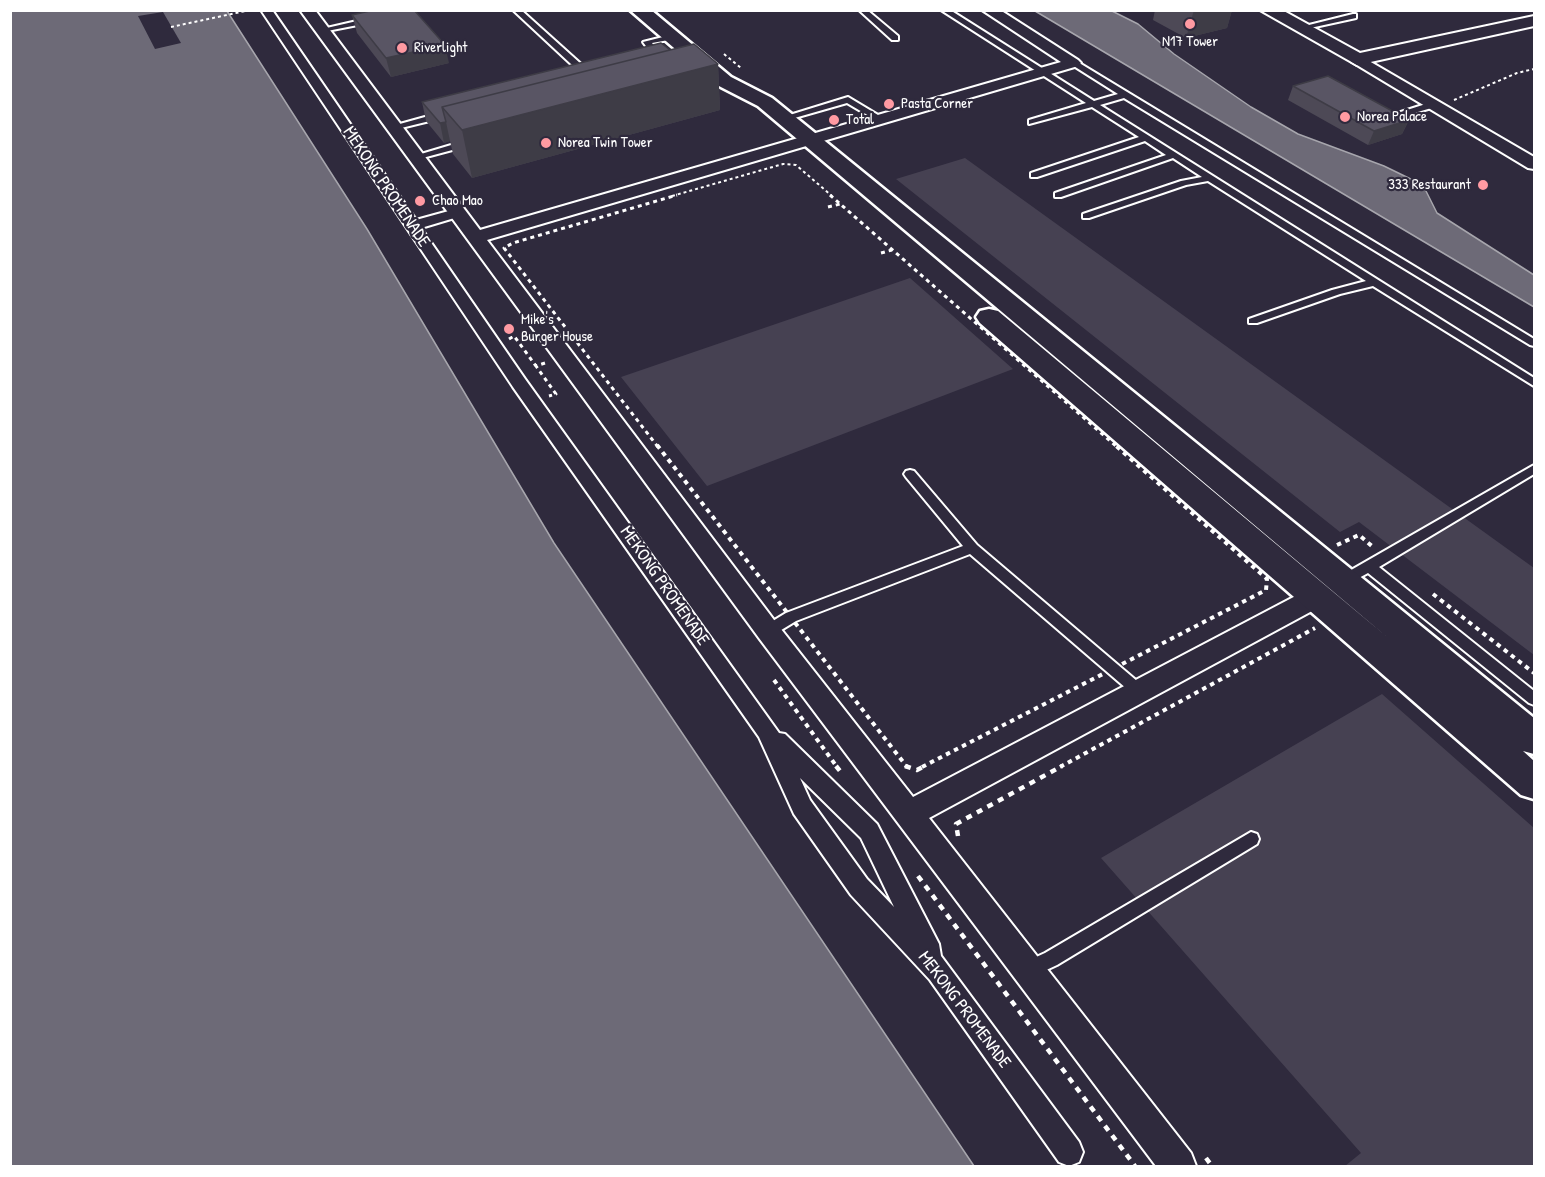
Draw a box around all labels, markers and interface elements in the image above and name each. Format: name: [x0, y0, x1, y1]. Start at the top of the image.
marker: N17 Tower: [1183, 17, 1197, 31]
place label: N17 Tower: [1162, 33, 1218, 51]
place label: Riverlight: [414, 39, 467, 57]
marker: Riverlight: [395, 41, 409, 55]
place label: Pasta Corner: [901, 95, 973, 113]
marker: Pasta Corner: [882, 97, 896, 111]
place label: Norea Palace: [1357, 108, 1427, 126]
marker: Norea Palace: [1338, 110, 1352, 124]
place label: Total: [846, 111, 874, 129]
marker: Total: [827, 113, 841, 127]
street label: MEKONG PROMENADE: [338, 123, 434, 251]
place label: Norea Twin Tower: [558, 134, 652, 152]
marker: Norea Twin Tower: [539, 136, 553, 150]
place label: 333 Restaurant: [1388, 176, 1471, 194]
marker: 333 Restaurant: [1476, 178, 1490, 192]
place label: Chao Mao: [432, 192, 483, 210]
marker: Chao Mao: [413, 194, 427, 208]
place label: Mike's Burger House: [521, 311, 593, 346]
marker: Mike's Burger House: [502, 322, 516, 336]
street label: MEKONG PROMENADE: [615, 522, 713, 650]
street label: MEKONG PROMENADE: [913, 947, 1015, 1073]

